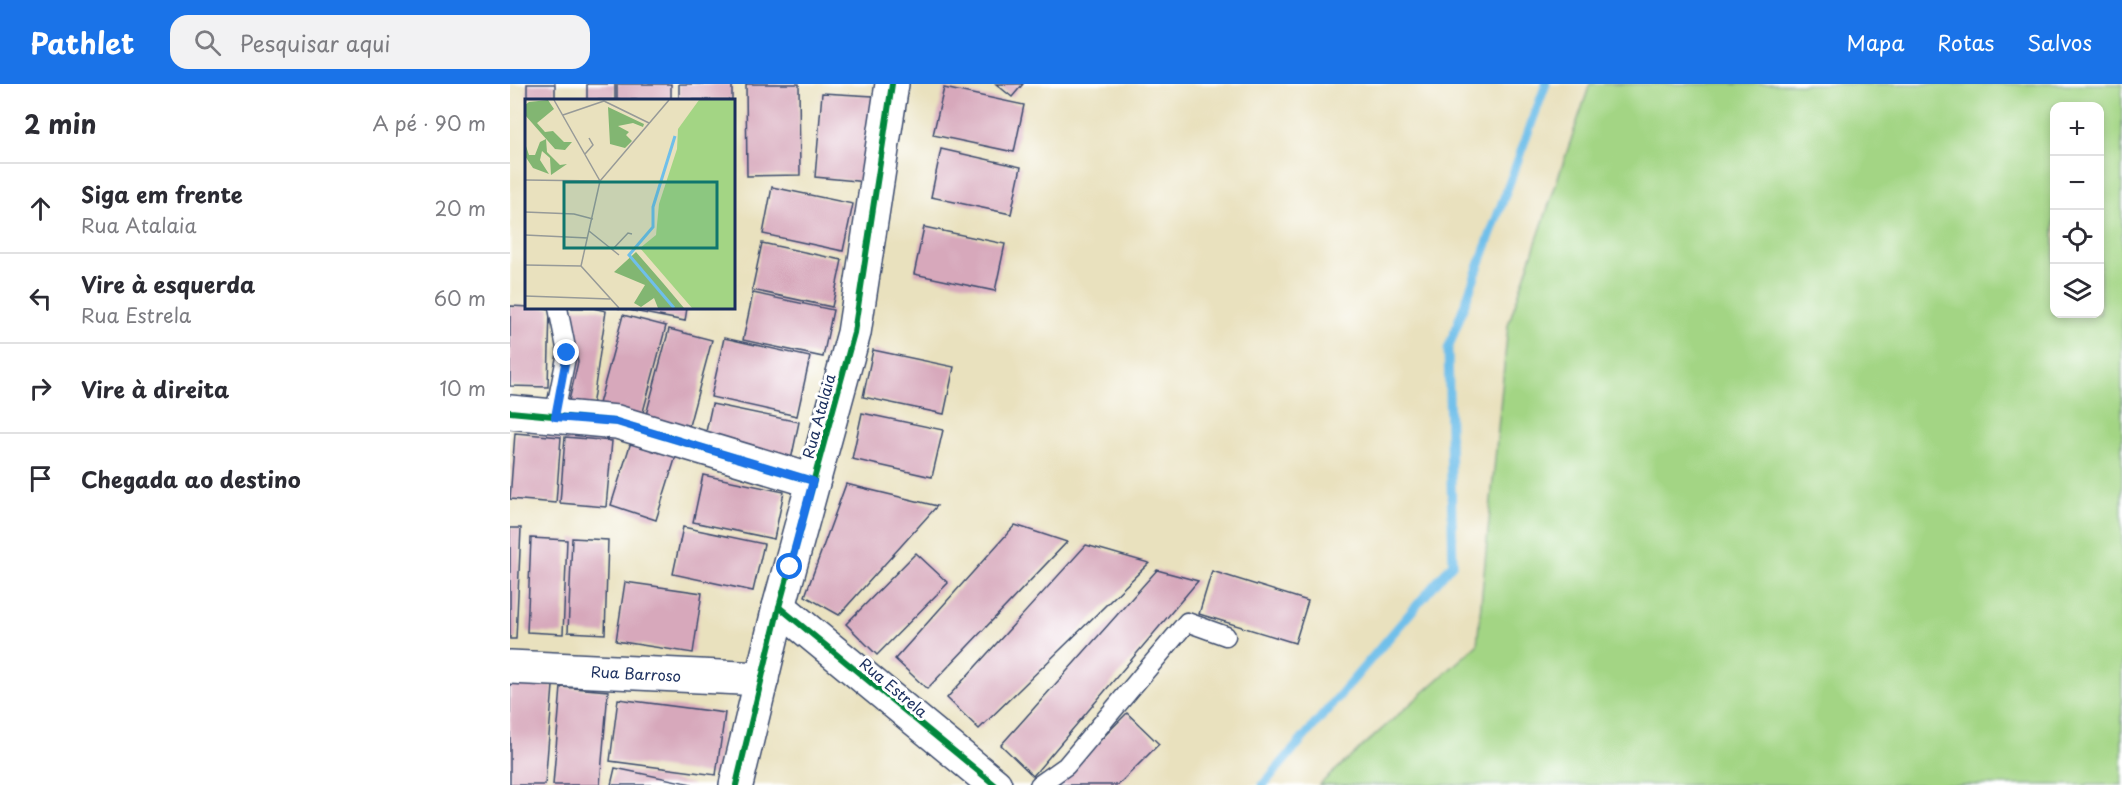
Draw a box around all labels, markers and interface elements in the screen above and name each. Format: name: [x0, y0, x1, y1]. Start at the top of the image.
search box: [170, 15, 590, 69]
text: Pathlet: [30, 21, 134, 64]
icon: search: [191, 26, 224, 59]
text: Pesquisar aqui: [239, 26, 390, 59]
text: Mapa: [1847, 26, 1904, 58]
text: Rotas: [1937, 26, 1994, 58]
text: Salvos: [2027, 26, 2092, 58]
inset map: [525, 99, 735, 309]
map controls: [2050, 102, 2104, 318]
button: +: [2050, 102, 2104, 156]
text: 2 min: [24, 104, 97, 143]
text: A pé · 90 m: [372, 108, 486, 138]
button: −: [2050, 156, 2104, 210]
text: Siga em frente: [81, 177, 243, 210]
icon: ahead: [24, 192, 57, 225]
text: 20 m: [434, 193, 486, 223]
text: Rua Atalaia: [81, 210, 196, 240]
button: locate: [2050, 210, 2104, 264]
button: layers: [2050, 264, 2104, 318]
text: Vire à esquerda: [81, 267, 255, 300]
icon: left: [24, 282, 57, 315]
text: 60 m: [434, 283, 486, 313]
text: Rua Estrela: [81, 300, 191, 330]
route end: [553, 339, 579, 365]
street label: Rua Atalaia: [796, 371, 840, 461]
icon: right: [24, 372, 57, 405]
text: Vire à direita: [81, 372, 229, 405]
text: 10 m: [439, 373, 486, 403]
icon: arrive: [24, 462, 57, 495]
text: Chegada ao destino: [81, 462, 301, 495]
route start: [776, 553, 802, 579]
street label: Rua Estrela: [855, 652, 934, 723]
street label: Rua Barroso: [590, 659, 682, 687]

